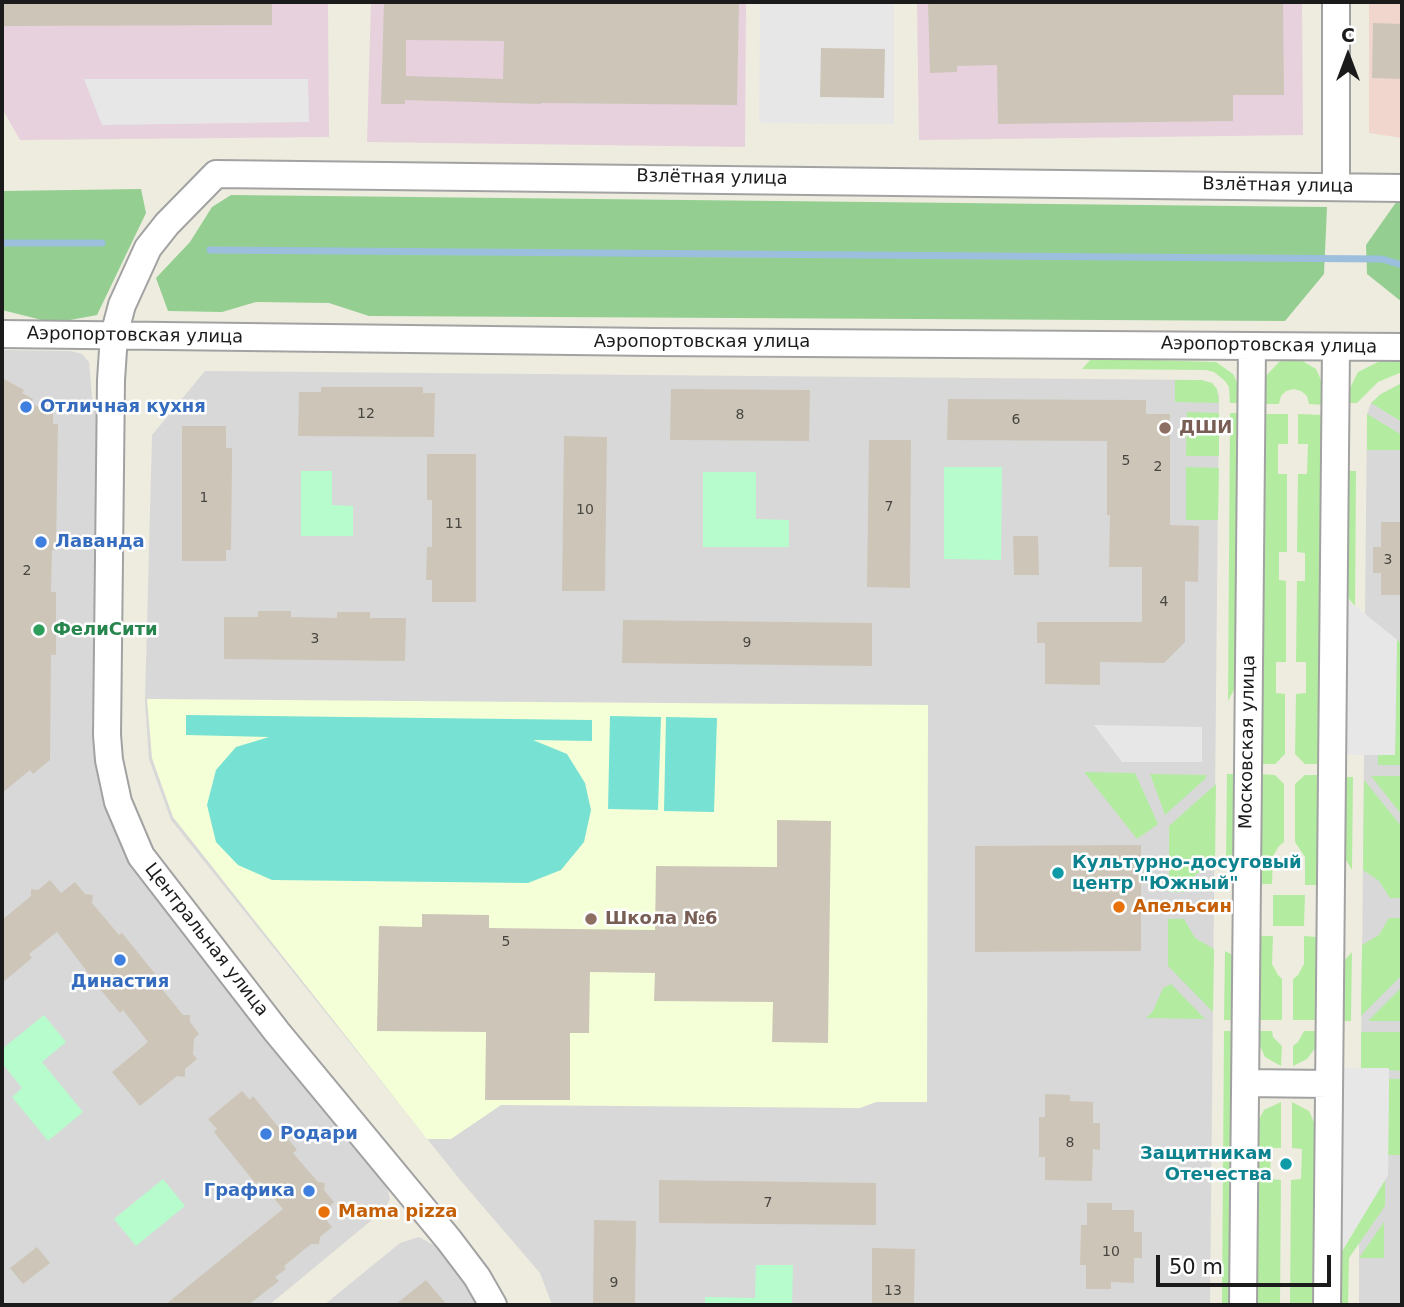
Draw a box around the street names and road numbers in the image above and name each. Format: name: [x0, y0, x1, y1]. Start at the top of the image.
street label: Взлётная улица: [636, 166, 788, 190]
street label: Взлётная улица: [1202, 174, 1354, 198]
street label: Аэропортовская улица: [27, 323, 243, 349]
street label: Аэропортовская улица: [594, 331, 810, 353]
street label: Аэропортовская улица: [1161, 333, 1377, 359]
street label: Московская улица: [1236, 655, 1260, 829]
street label: Центральная улица: [140, 859, 272, 1021]

